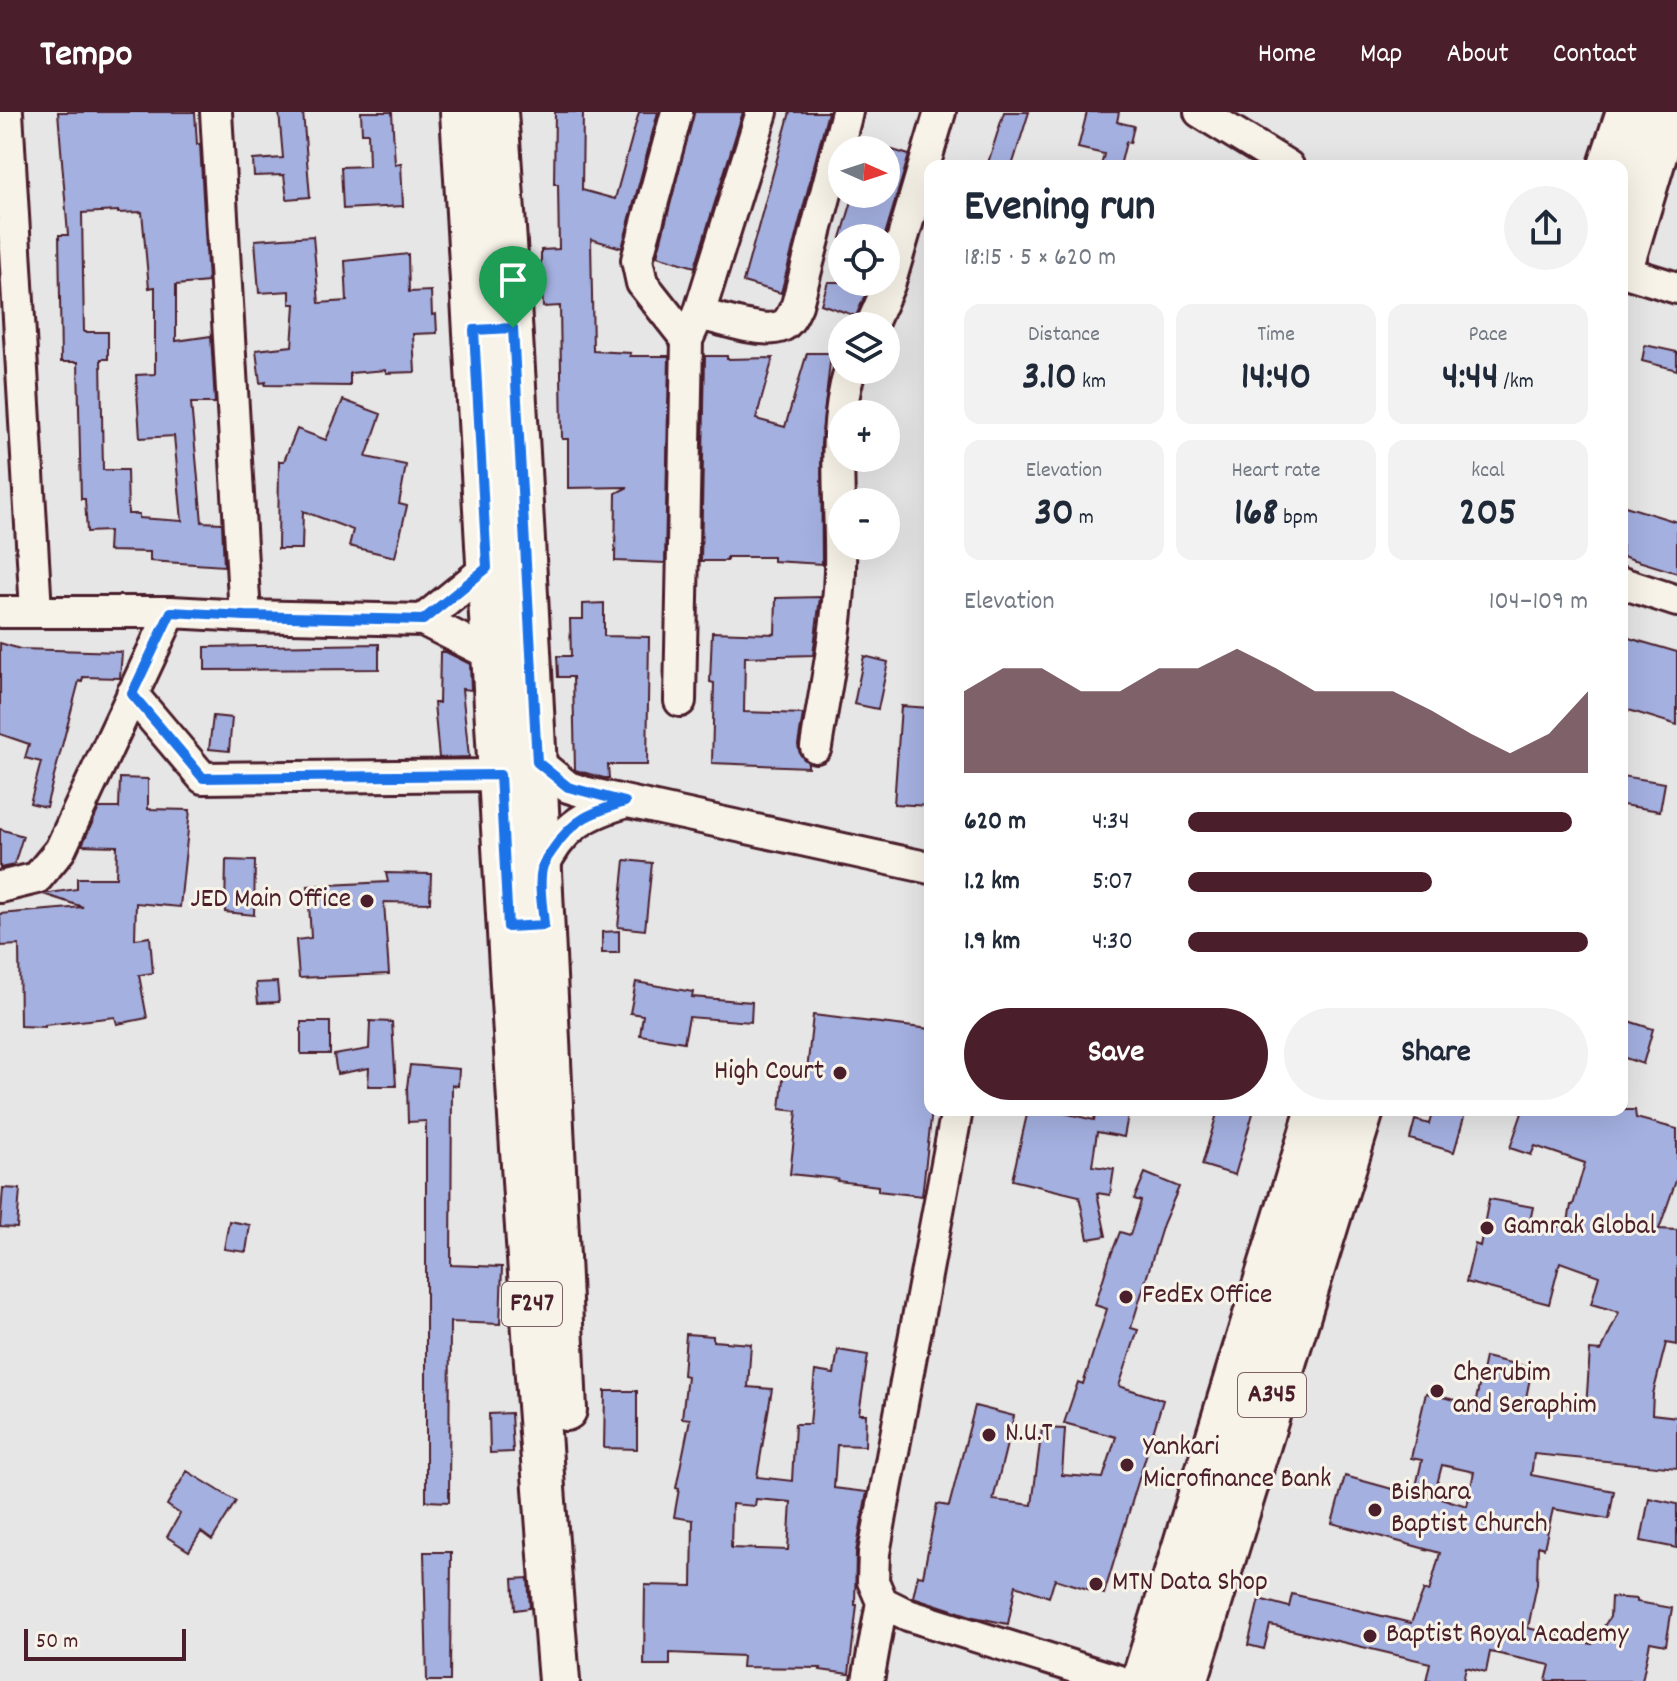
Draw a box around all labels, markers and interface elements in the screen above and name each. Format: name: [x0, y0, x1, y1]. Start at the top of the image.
text: Tempo: [40, 29, 132, 84]
text: Home: [1258, 36, 1316, 76]
text: Map: [1360, 36, 1402, 76]
text: About: [1446, 36, 1509, 76]
text: Contact: [1553, 36, 1637, 76]
north arrow: [828, 136, 900, 208]
map controls: [828, 136, 900, 560]
text: Evening run: [964, 178, 1155, 241]
button: share: [1504, 186, 1588, 270]
button: locate: [828, 224, 900, 296]
text: 18:15 · 5 × 620 m: [964, 240, 1116, 277]
pin: [479, 246, 547, 328]
icon: arrive: [491, 258, 535, 302]
button: layers: [828, 312, 900, 384]
text: Distance: [1028, 320, 1100, 351]
text: Time: [1257, 320, 1295, 351]
text: Pace: [1469, 320, 1507, 351]
text: 3.10: [1022, 351, 1077, 408]
text: 14:40: [1241, 351, 1311, 408]
text: 4:44: [1442, 351, 1499, 408]
text: km: [1077, 367, 1106, 398]
text: /km: [1499, 367, 1534, 398]
button: +: [828, 400, 900, 472]
text: Elevation: [1026, 456, 1102, 487]
text: Heart rate: [1232, 456, 1320, 487]
text: kcal: [1471, 456, 1505, 487]
text: 30: [1034, 487, 1074, 544]
text: 168: [1234, 487, 1278, 544]
text: 205: [1459, 487, 1517, 544]
button: −: [828, 488, 900, 560]
text: m: [1074, 503, 1094, 534]
text: bpm: [1278, 503, 1318, 534]
text: Elevation: [964, 584, 1054, 621]
text: 104–109 m: [1489, 584, 1588, 621]
text: 620 m: [964, 804, 1026, 841]
text: 4:34: [1092, 804, 1129, 841]
text: 1.2 km: [964, 864, 1020, 901]
text: 5:07: [1092, 864, 1132, 901]
place label: JED Main Office: [190, 881, 351, 921]
marker: JED Main Office: [358, 892, 376, 910]
text: 1.9 km: [964, 924, 1020, 961]
text: 4:30: [1092, 924, 1133, 961]
button: Save: [964, 1008, 1268, 1100]
button: Share: [1284, 1008, 1588, 1100]
place label: High Court: [714, 1053, 824, 1093]
marker: High Court: [831, 1064, 849, 1082]
place label: Gamrak Global: [1503, 1208, 1656, 1248]
marker: Gamrak Global: [1478, 1219, 1496, 1237]
place label: FedEx Office: [1142, 1277, 1272, 1317]
road number: F247: [502, 1282, 562, 1326]
marker: FedEx Office: [1117, 1288, 1135, 1306]
place label: Cherubim and Seraphim: [1453, 1355, 1597, 1427]
road number: A345: [1238, 1373, 1306, 1417]
marker: Cherubim and Seraphim: [1428, 1382, 1446, 1400]
place label: N.U.T: [1005, 1415, 1053, 1455]
marker: N.U.T: [980, 1426, 998, 1444]
place label: Yankari Microfinance Bank: [1143, 1429, 1331, 1501]
marker: Yankari Microfinance Bank: [1118, 1456, 1136, 1474]
place label: Bishara Baptist Church: [1391, 1474, 1548, 1546]
marker: Bishara Baptist Church: [1366, 1501, 1384, 1519]
place label: MTN Data Shop: [1112, 1564, 1268, 1604]
marker: MTN Data Shop: [1087, 1575, 1105, 1593]
place label: Baptist Royal Academy: [1386, 1616, 1629, 1656]
scale bar: [24, 1625, 186, 1661]
text: 50 m: [36, 1627, 78, 1658]
marker: Baptist Royal Academy: [1361, 1627, 1379, 1645]

